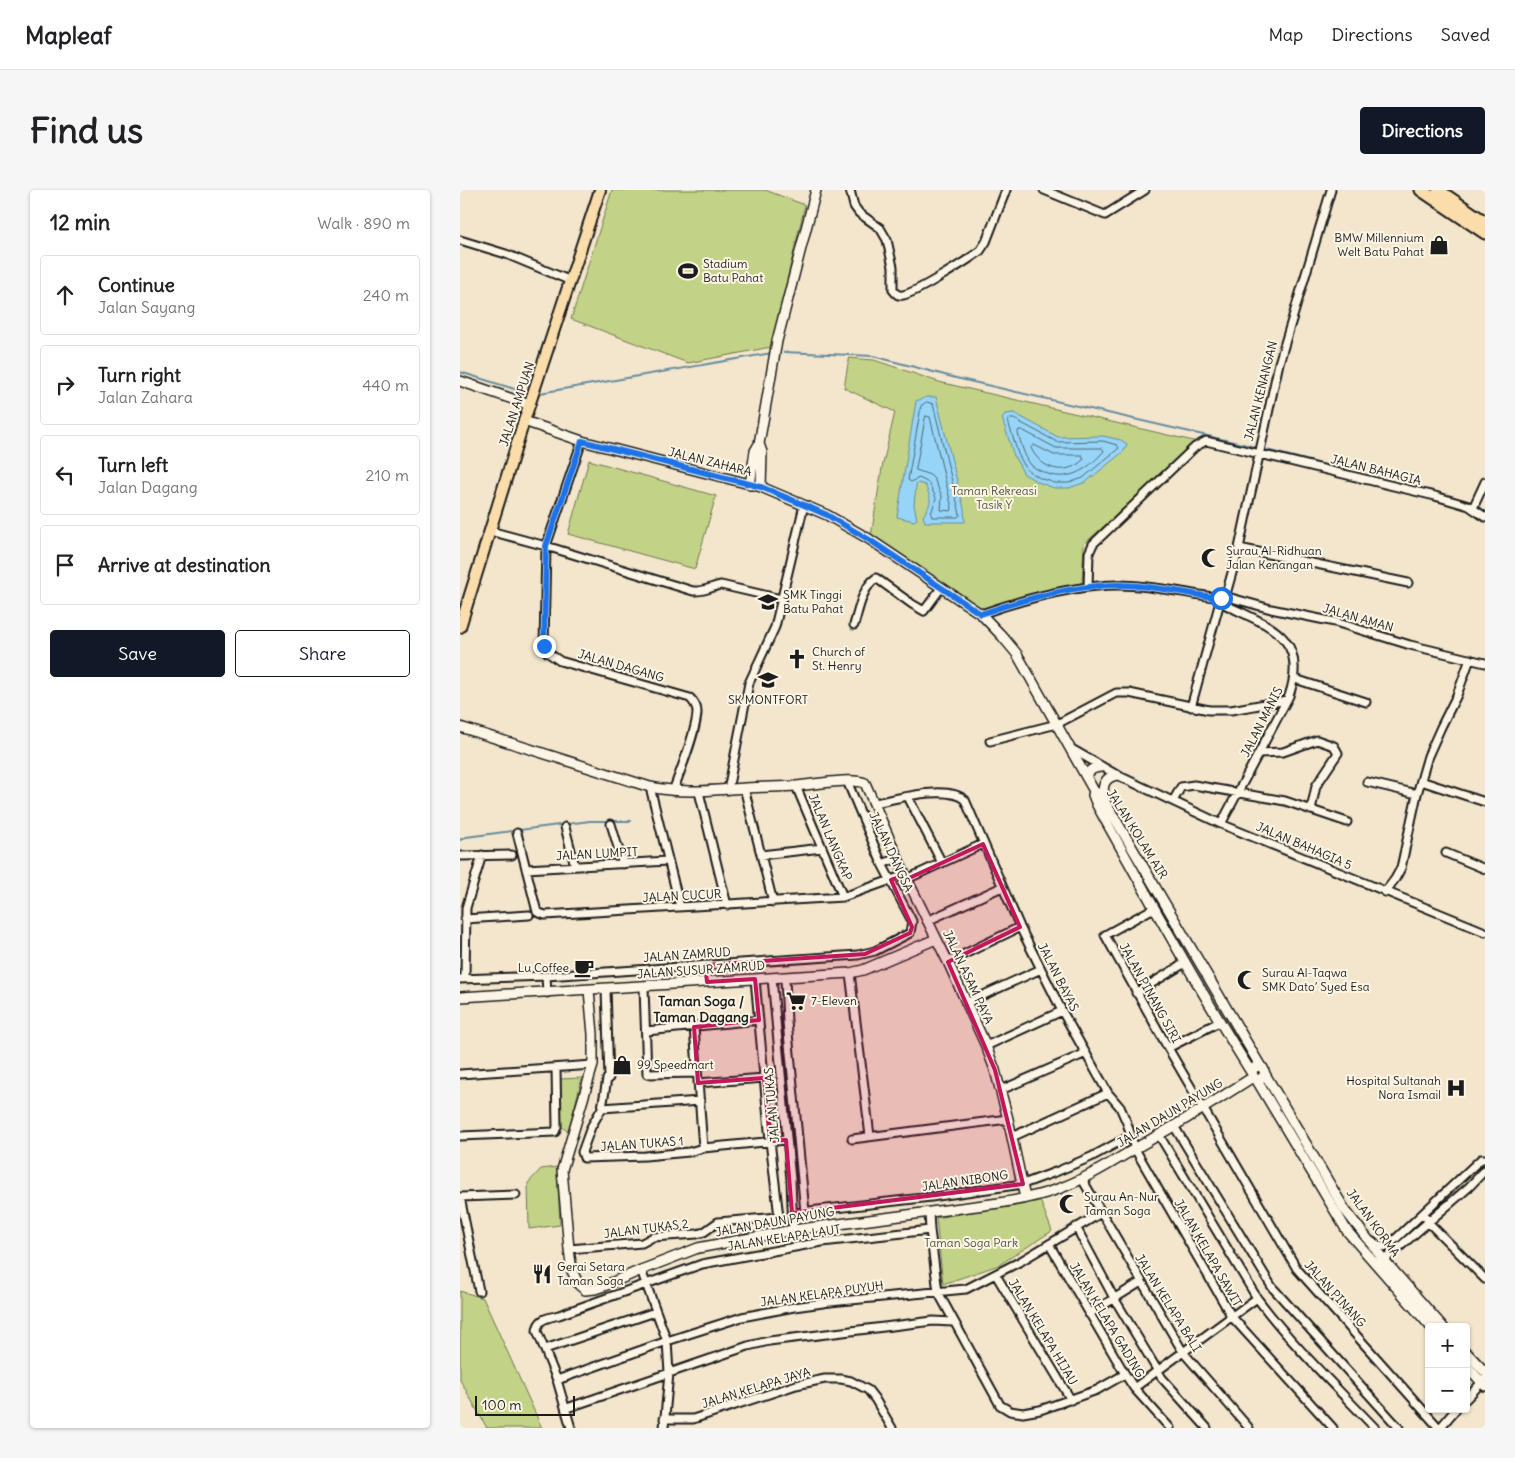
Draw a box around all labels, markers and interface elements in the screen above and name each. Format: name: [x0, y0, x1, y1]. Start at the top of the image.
text: Mapleaf: [25, 20, 112, 50]
text: Map: [1268, 23, 1303, 46]
text: Directions: [1331, 23, 1413, 46]
text: Saved: [1441, 23, 1490, 46]
button: Directions: [1360, 107, 1485, 154]
text: Find us: [30, 108, 143, 152]
text: 12 min: [50, 209, 110, 236]
text: Walk · 890 m: [317, 213, 410, 233]
place label: BMW Millennium Welt Batu Pahat: [1334, 230, 1424, 259]
shop icon: BMW Millennium Welt Batu Pahat: [1428, 234, 1450, 256]
place label: Stadium Batu Pahat: [703, 256, 763, 285]
sports icon: Stadium Batu Pahat: [677, 260, 699, 282]
text: Continue: [98, 273, 175, 297]
icon: ahead: [51, 281, 79, 309]
text: 240 m: [363, 285, 409, 305]
text: Jalan Sayang: [98, 297, 195, 317]
street label: JALAN KENANGAN: [1241, 339, 1280, 442]
street label: JALAN AMPUAN: [496, 360, 537, 448]
text: Turn right: [98, 363, 181, 387]
icon: right: [51, 371, 79, 399]
text: 440 m: [362, 375, 409, 395]
text: Jalan Zahara: [98, 387, 193, 407]
street label: JALAN ZAHARA: [667, 444, 754, 479]
street label: JALAN BAHAGIA: [1329, 451, 1423, 488]
text: Turn left: [98, 453, 168, 477]
icon: left: [51, 461, 79, 489]
text: 210 m: [366, 465, 409, 485]
text: Jalan Dagang: [98, 477, 198, 497]
park label: Taman Rekreasi Tasik Y: [951, 483, 1037, 512]
place label: Surau Al-Ridhuan Jalan Kenangan: [1226, 543, 1322, 572]
mosque icon: Surau Al-Ridhuan Jalan Kenangan: [1200, 547, 1222, 569]
icon: arrive: [51, 551, 79, 579]
text: Arrive at destination: [98, 553, 271, 577]
place label: SMK Tinggi Batu Pahat: [783, 587, 843, 616]
route start: [1210, 587, 1233, 610]
school or university icon: SMK Tinggi Batu Pahat: [757, 591, 779, 613]
street label: JALAN AMAN: [1321, 600, 1395, 635]
button: Save: [50, 630, 225, 677]
button: Share: [235, 630, 410, 677]
route end: [533, 635, 556, 658]
place label: Church of St. Henry: [812, 644, 866, 673]
street label: JALAN DAGANG: [576, 646, 666, 685]
church icon: Church of St. Henry: [786, 648, 808, 670]
school or university icon: SK MONTFORT: [757, 669, 779, 691]
street label: JALAN MANIS: [1237, 684, 1286, 759]
place label: SK MONTFORT: [728, 692, 808, 707]
street label: JALAN KOLAM AIR: [1104, 786, 1171, 882]
street label: JALAN LANGKAP: [805, 791, 855, 882]
street label: JALAN DANGSA: [866, 809, 917, 895]
street label: JALAN BAHAGIA 5: [1254, 819, 1354, 873]
street label: JALAN LUMPIT: [556, 844, 638, 863]
street label: JALAN CUCUR: [642, 886, 722, 905]
street label: JALAN ASAM PAYA: [940, 927, 997, 1026]
street label: JALAN BAYAS: [1035, 940, 1082, 1014]
street label: JALAN PINANG SIRI: [1117, 940, 1184, 1045]
street label: JALAN ZAMRUD: [643, 944, 731, 965]
cafe icon: Lu Coffee: [573, 957, 595, 979]
street label: JALAN SUSUR ZAMRUD: [637, 958, 765, 981]
place label: Lu Coffee: [518, 960, 569, 975]
place label: Surau Al-Taqwa SMK Dato’ Syed Esa: [1262, 965, 1370, 994]
mosque icon: Surau Al-Taqwa SMK Dato’ Syed Esa: [1236, 969, 1258, 991]
supermarket icon: 7-Eleven: [785, 990, 807, 1012]
district label: Taman Soga / Taman Dagang: [653, 992, 749, 1026]
place label: 7-Eleven: [811, 993, 857, 1008]
shop icon: 99 Speedmart: [611, 1054, 633, 1076]
place label: 99 Speedmart: [637, 1057, 713, 1072]
street label: JALAN TUKAS: [761, 1066, 782, 1143]
place label: Hospital Sultanah Nora Ismail: [1346, 1073, 1441, 1102]
street label: JALAN DAUN PAYUNG: [1114, 1075, 1226, 1150]
hospital icon: Hospital Sultanah Nora Ismail: [1445, 1077, 1467, 1099]
street label: JALAN TUKAS 1: [600, 1133, 684, 1154]
street label: JALAN NIBONG: [921, 1167, 1009, 1194]
street label: JALAN KORMA: [1344, 1186, 1403, 1260]
place label: Surau An-Nur Taman Soga: [1084, 1189, 1159, 1218]
mosque icon: Surau An-Nur Taman Soga: [1058, 1193, 1080, 1215]
street label: JALAN KELAPA SAWIT: [1171, 1196, 1245, 1309]
street label: JALAN DAUN PAYUNG: [714, 1204, 836, 1239]
street label: JALAN TUKAS 2: [603, 1216, 689, 1241]
street label: JALAN KELAPA LAUT: [726, 1221, 841, 1254]
park label: Taman Soga Park: [924, 1235, 1018, 1250]
street label: JALAN KELAPA BALI: [1132, 1251, 1205, 1354]
street label: JALAN PINANG: [1301, 1257, 1369, 1330]
place label: Gerai Setara Taman Soga: [557, 1259, 625, 1288]
street label: JALAN KELAPA GADING: [1067, 1259, 1148, 1381]
restaurant icon: Gerai Setara Taman Soga: [531, 1263, 553, 1285]
street label: JALAN KELAPA HIJAU: [1006, 1276, 1081, 1388]
street label: JALAN KELAPA PUYUH: [759, 1277, 885, 1310]
map controls: [1425, 1323, 1470, 1413]
button: +: [1425, 1323, 1470, 1368]
street label: JALAN KELAPA JAYA: [700, 1364, 812, 1411]
button: −: [1425, 1368, 1470, 1413]
scale bar: [475, 1393, 575, 1416]
text: 100 m: [482, 1396, 522, 1414]

